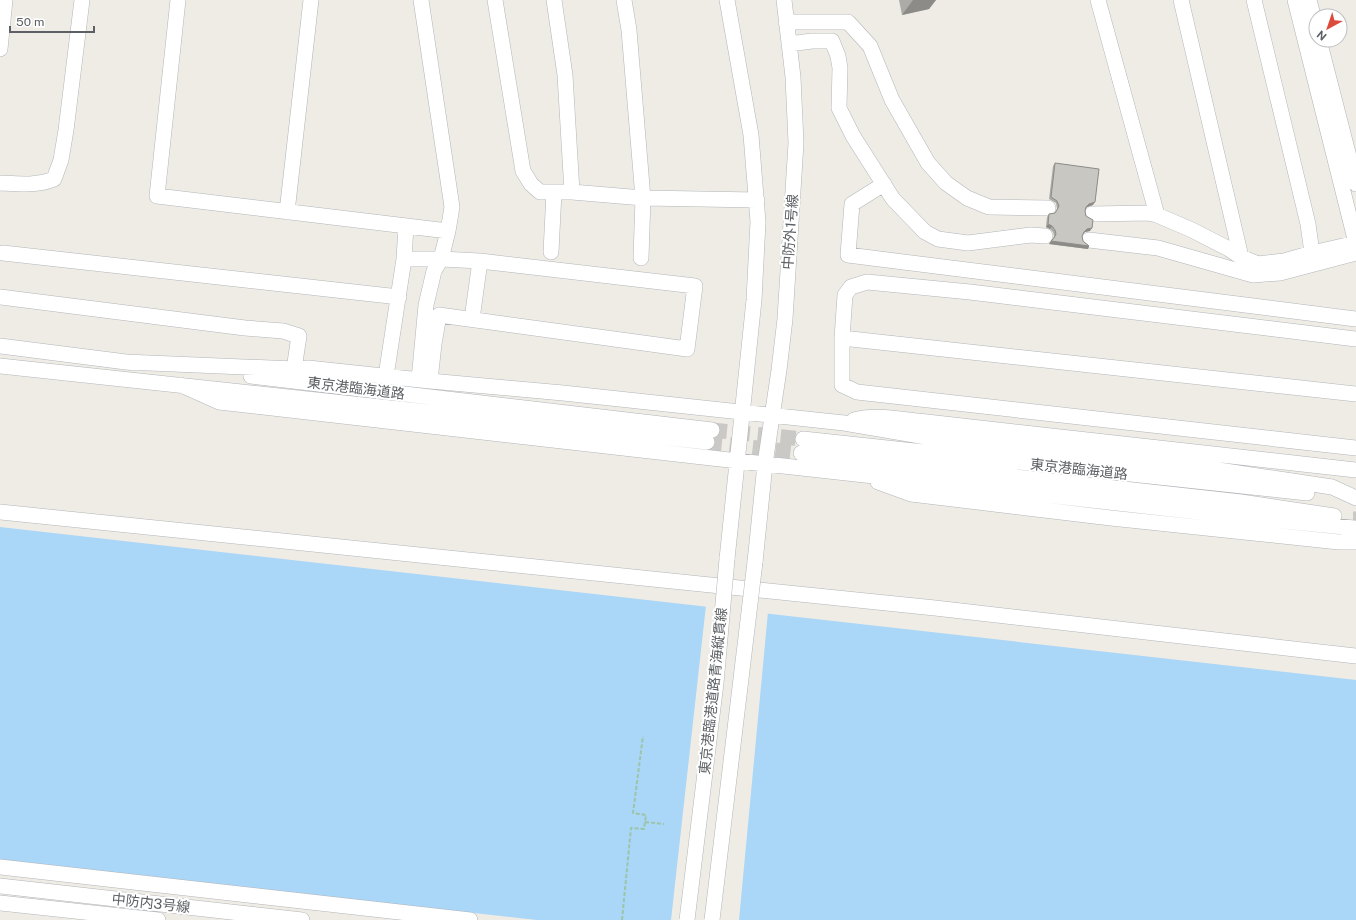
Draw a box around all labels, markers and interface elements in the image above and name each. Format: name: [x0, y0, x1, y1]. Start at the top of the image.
scale bar: [10, 8, 94, 34]
north arrow: [1308, 8, 1348, 48]
text: 50 m: [16, 15, 44, 29]
text: N: [1314, 28, 1329, 43]
street label: 中防外1号線: [779, 194, 801, 270]
street label: 東京港臨海道路: [306, 374, 406, 402]
street label: 東京港臨海道路: [1029, 456, 1129, 482]
street label: 東京港臨港道路青海縦貫線: [696, 607, 730, 775]
street label: 中防内3号線: [111, 891, 191, 915]

